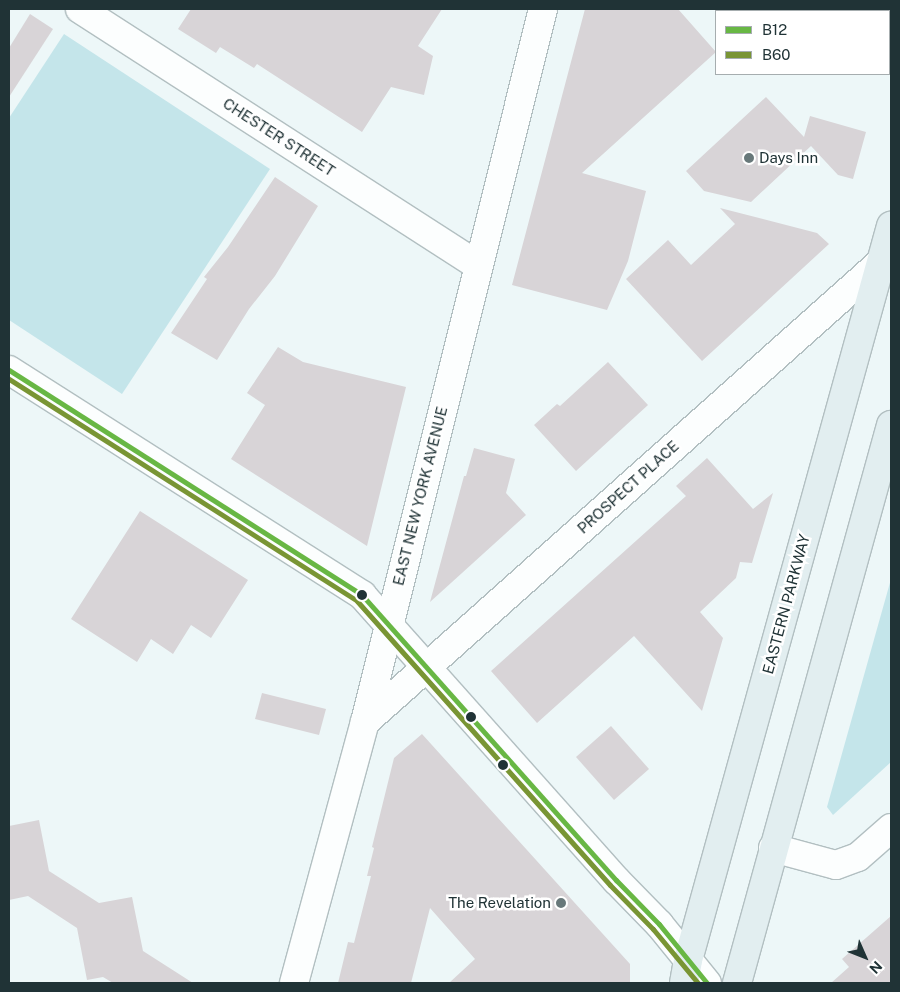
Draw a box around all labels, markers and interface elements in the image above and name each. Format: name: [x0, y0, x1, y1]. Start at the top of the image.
legend: [715, 10, 890, 75]
text: B12: [762, 21, 787, 38]
text: B60: [762, 46, 790, 63]
street label: CHESTER STREET: [220, 94, 338, 180]
place label: Days Inn: [759, 149, 818, 167]
marker: Days Inn: [743, 152, 755, 164]
street label: EAST NEW YORK AVENUE: [389, 405, 451, 587]
street label: PROSPECT PLACE: [574, 437, 682, 537]
street label: EASTERN PARKWAY: [759, 532, 813, 676]
unlabelled marker: [357, 590, 367, 600]
unlabelled marker: [466, 712, 476, 722]
unlabelled marker: [498, 760, 508, 770]
place label: The Revelation: [448, 894, 551, 912]
marker: The Revelation: [555, 897, 567, 909]
north arrow: [840, 932, 890, 982]
text: N: [866, 958, 885, 977]

